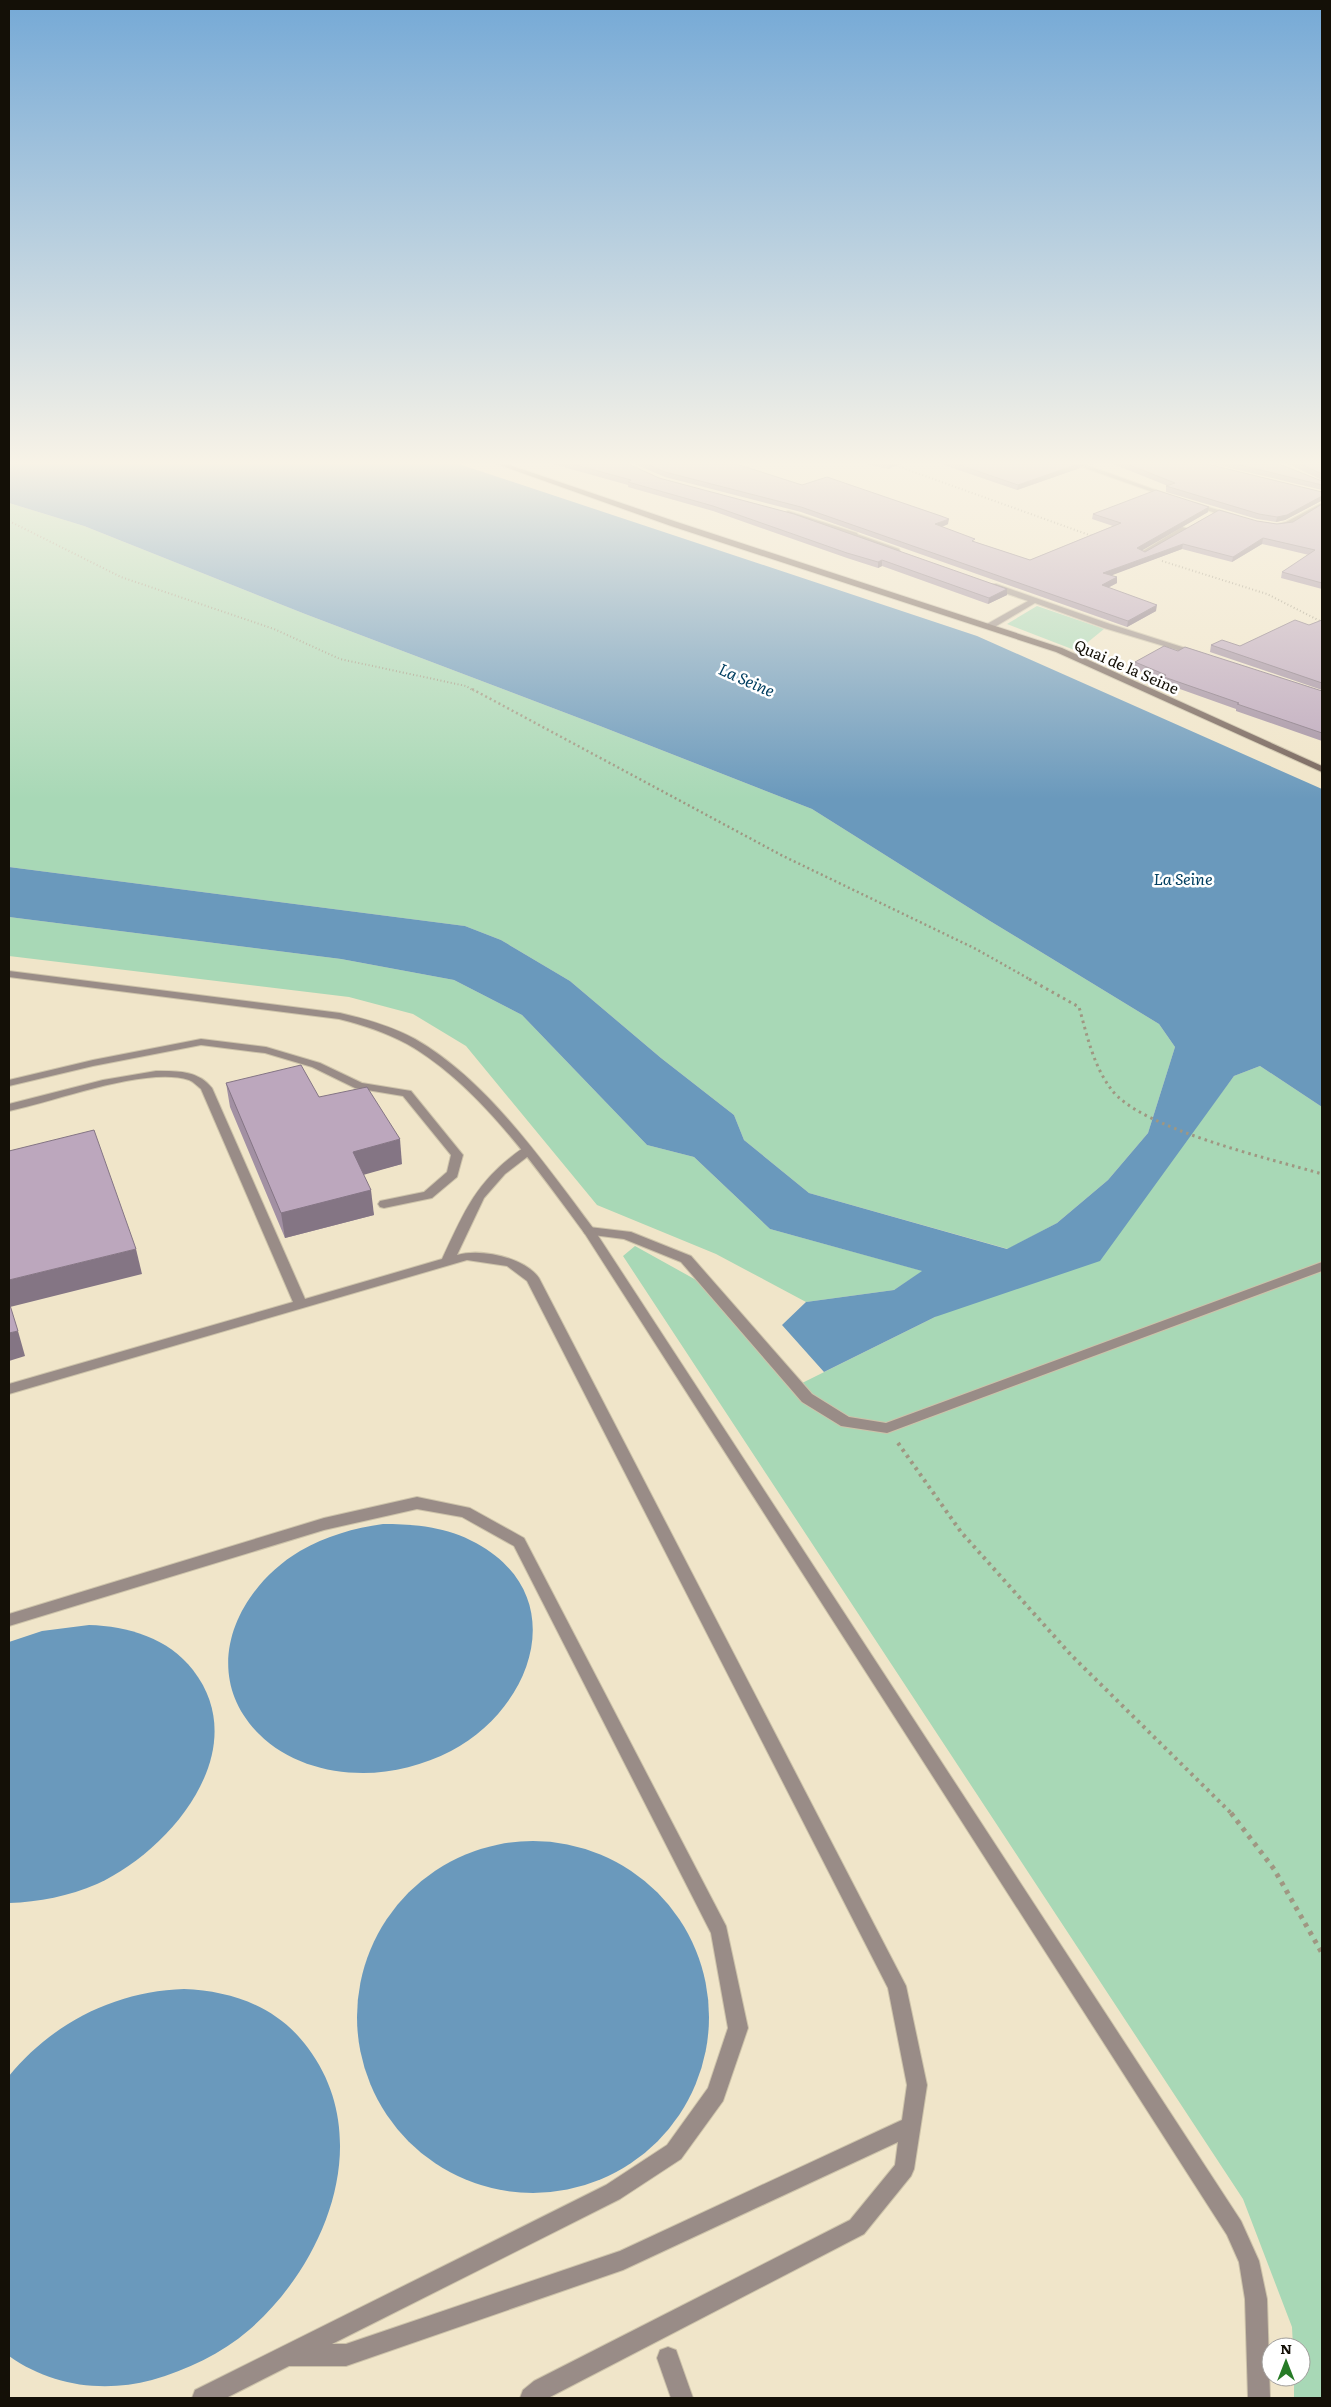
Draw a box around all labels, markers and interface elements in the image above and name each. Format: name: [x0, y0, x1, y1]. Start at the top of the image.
street label: Quai de la Seine: [1071, 633, 1183, 699]
water label: La Seine: [715, 656, 779, 702]
water label: La Seine: [1153, 866, 1213, 890]
north arrow: [1261, 2337, 1311, 2387]
text: N: [1280, 2338, 1292, 2358]

